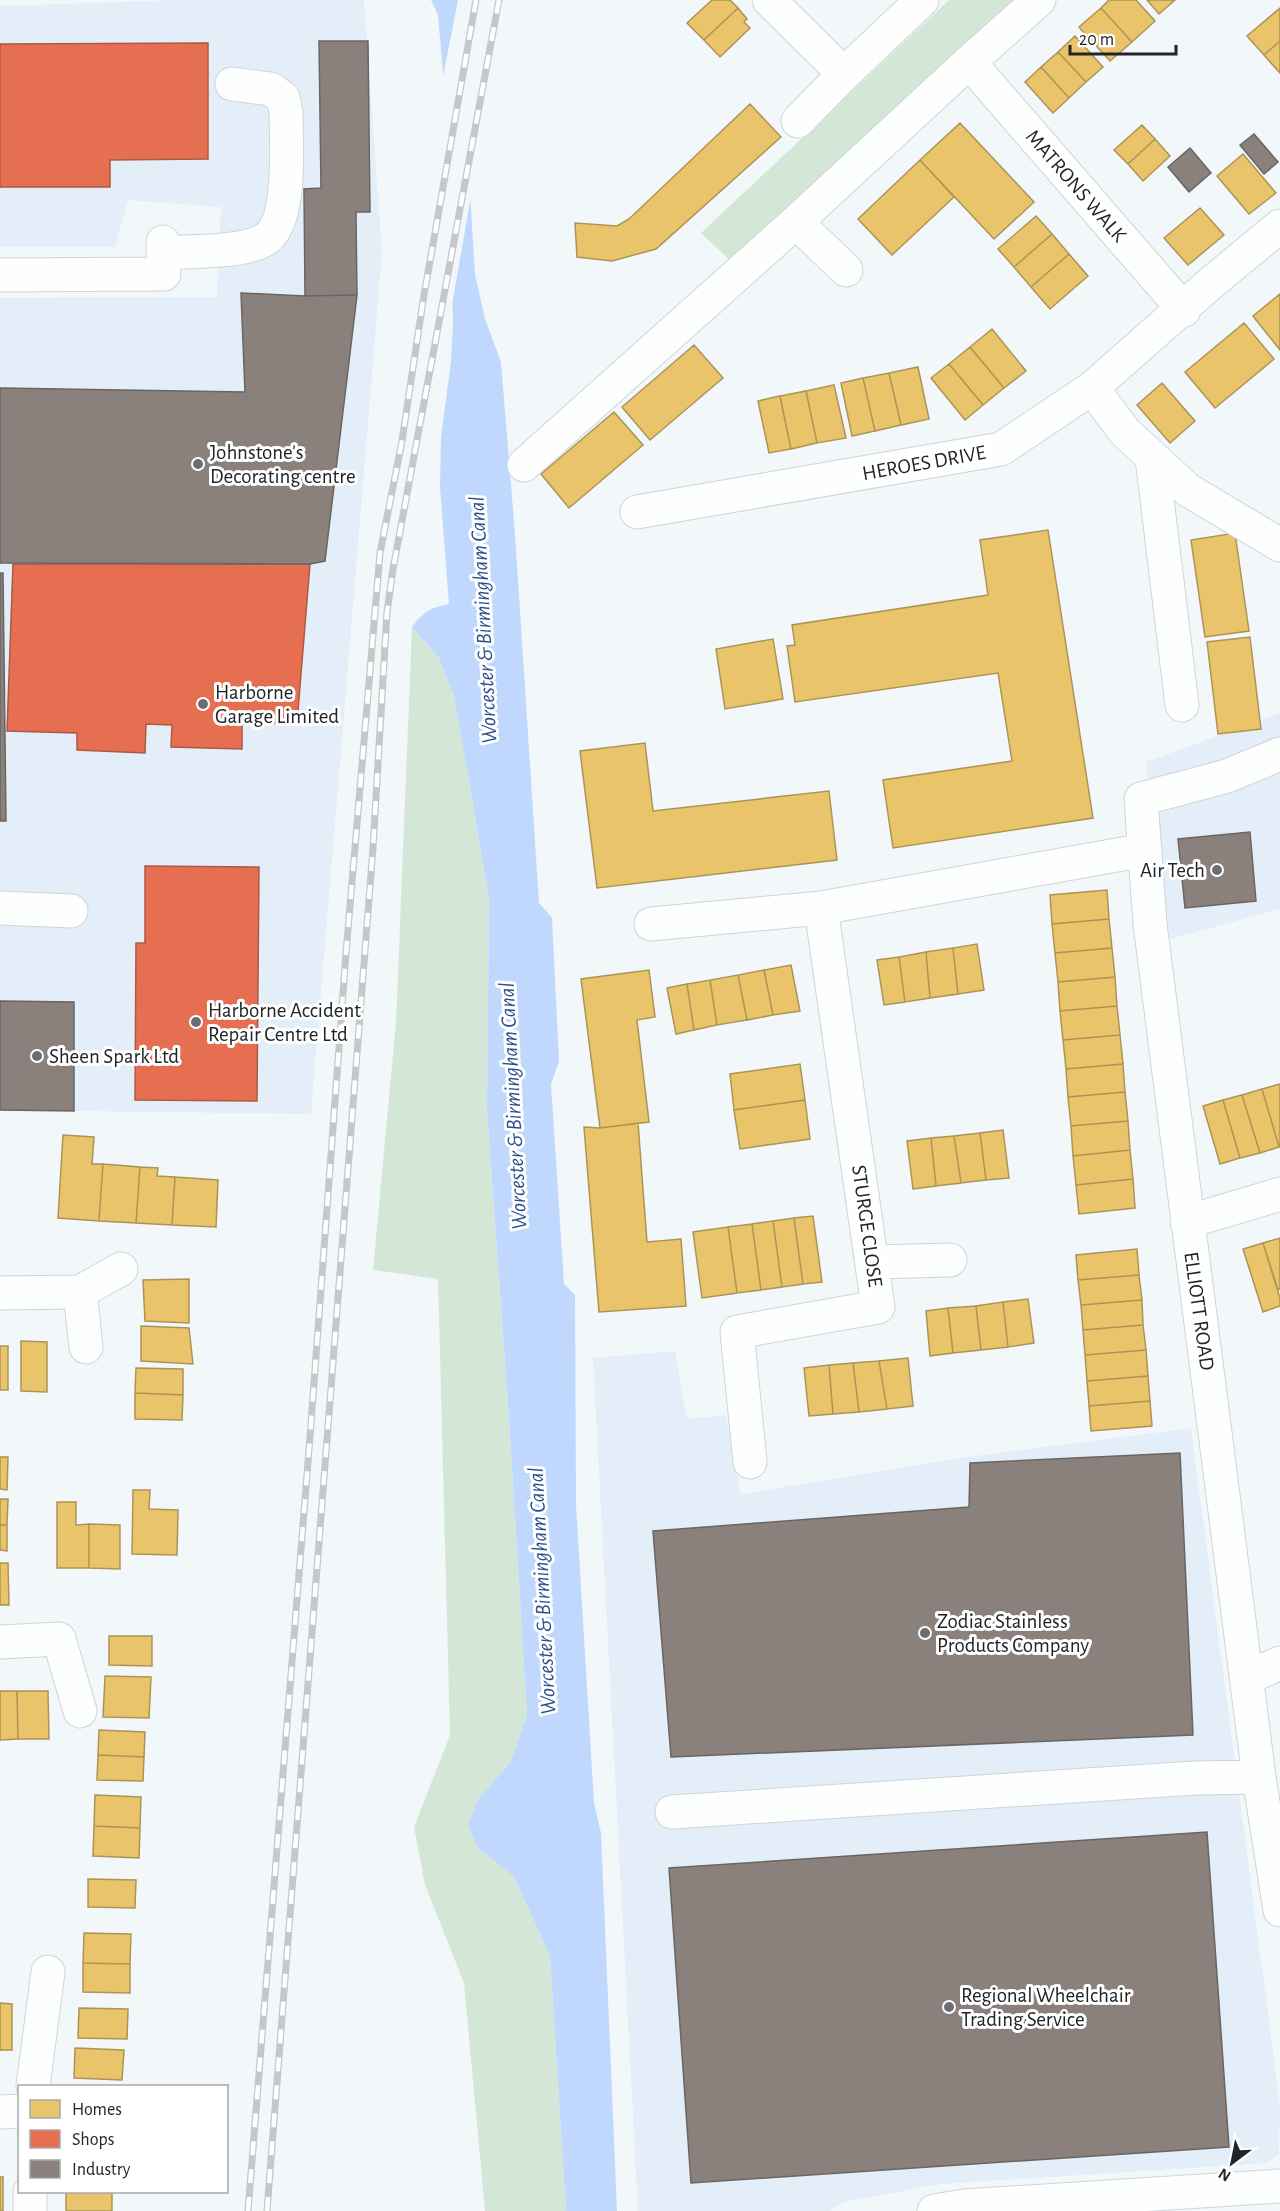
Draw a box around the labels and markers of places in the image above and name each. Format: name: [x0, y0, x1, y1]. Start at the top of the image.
place label: Johnstone's Decorating centre: [210, 442, 356, 487]
marker: Johnstone's Decorating centre: [191, 457, 205, 471]
place label: Harborne Garage Limited: [215, 682, 339, 727]
marker: Harborne Garage Limited: [196, 697, 210, 711]
place label: Air Tech: [1140, 860, 1205, 881]
marker: Air Tech: [1210, 863, 1224, 877]
place label: Harborne Accident Repair Centre Ltd: [208, 1000, 361, 1045]
marker: Harborne Accident Repair Centre Ltd: [189, 1015, 203, 1029]
place label: Sheen Spark Ltd: [49, 1046, 179, 1067]
marker: Sheen Spark Ltd: [30, 1049, 44, 1063]
place label: Zodiac Stainless Products Company: [937, 1611, 1089, 1656]
marker: Zodiac Stainless Products Company: [918, 1626, 932, 1640]
place label: Regional Wheelchair Trading Service: [961, 1985, 1131, 2030]
marker: Regional Wheelchair Trading Service: [942, 2000, 956, 2014]

